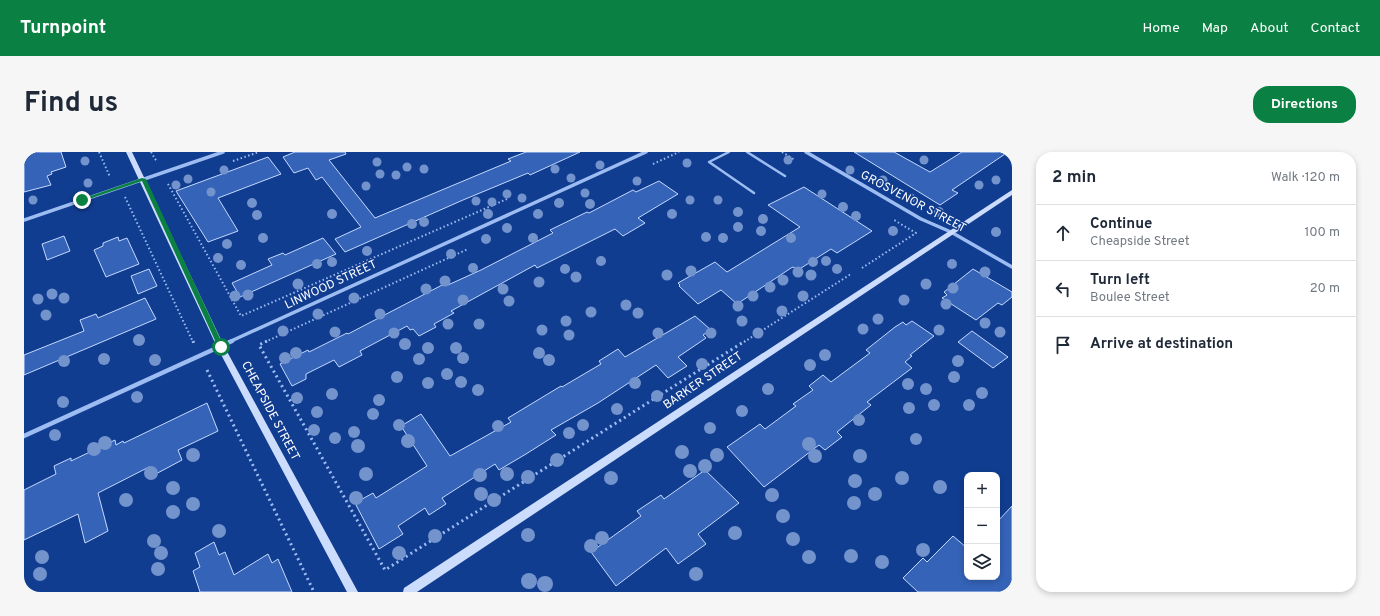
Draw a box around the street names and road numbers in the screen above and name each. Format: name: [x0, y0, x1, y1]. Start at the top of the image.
street label: GROSVENOR STREET: [857, 167, 969, 237]
street label: LINWOOD STREET: [282, 257, 380, 313]
street label: BARKER STREET: [660, 349, 746, 413]
street label: CHEAPSIDE STREET: [237, 359, 303, 463]

